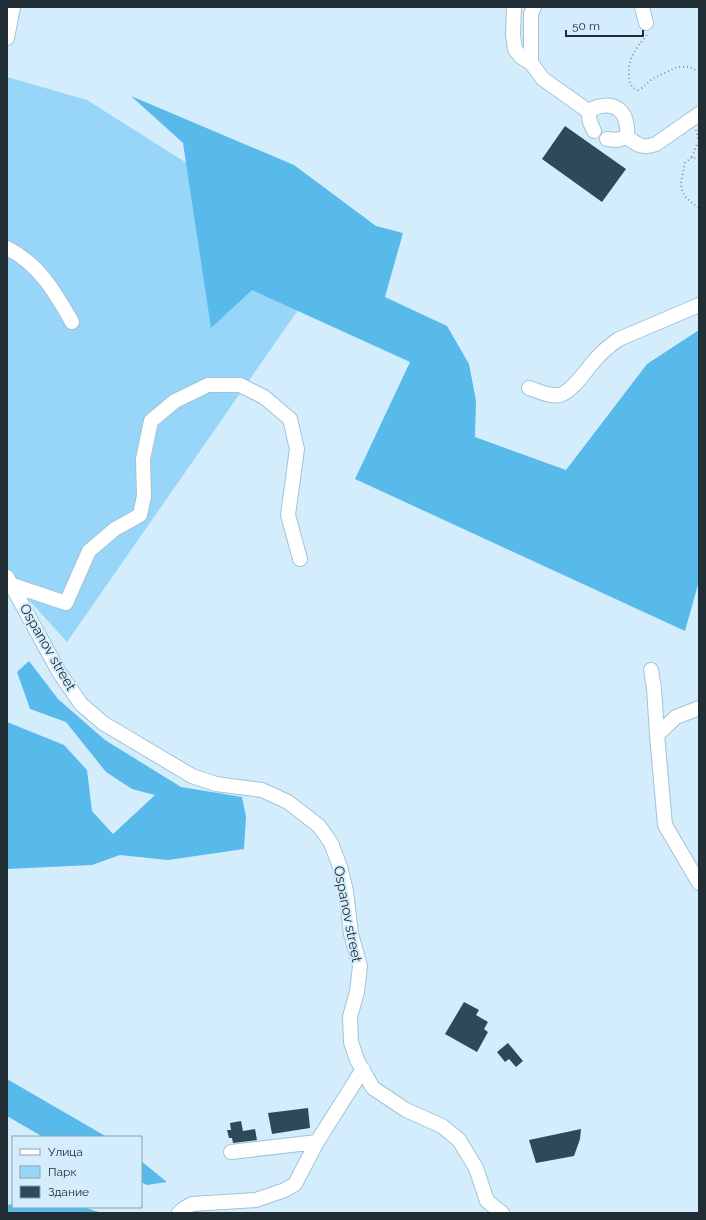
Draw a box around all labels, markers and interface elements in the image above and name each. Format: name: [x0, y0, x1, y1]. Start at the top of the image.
scale bar: [566, 12, 643, 38]
text: 50 m: [572, 19, 600, 33]
street label: Ospanov street: [17, 601, 79, 694]
street label: Ospanov street: [331, 865, 365, 964]
legend: [12, 1136, 142, 1208]
text: Улица: [48, 1145, 83, 1159]
text: Парк: [48, 1165, 77, 1179]
text: Здание: [48, 1185, 89, 1199]

